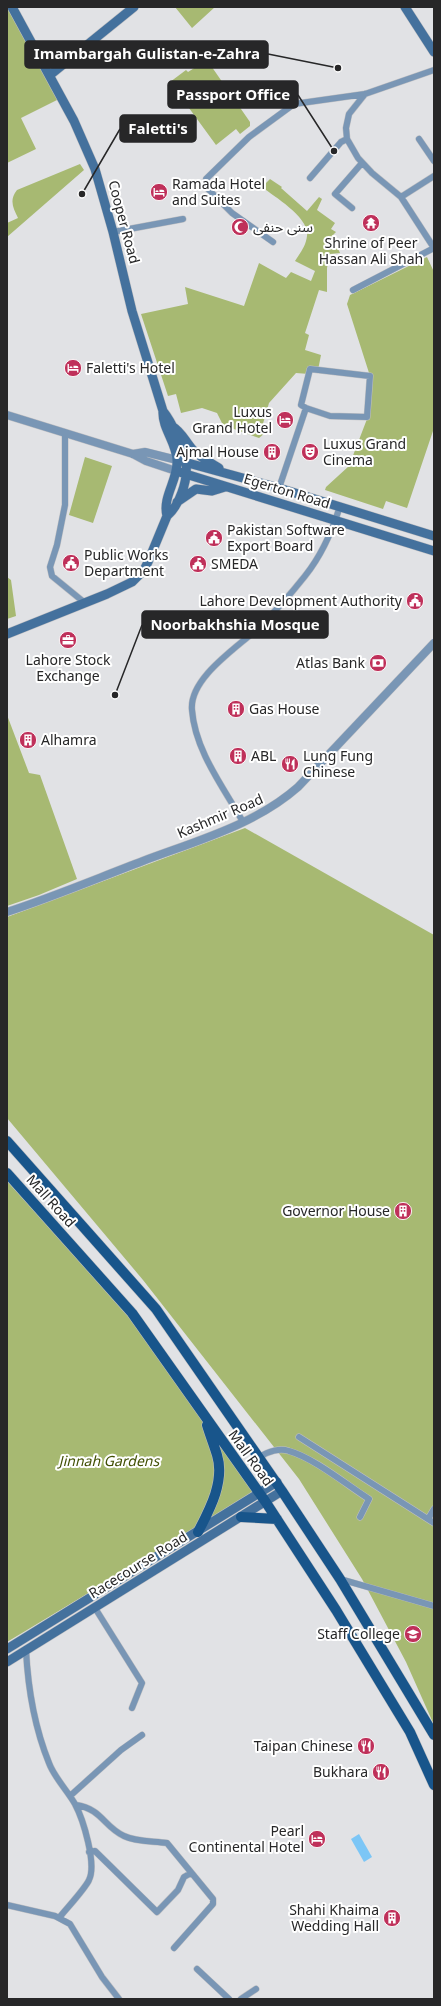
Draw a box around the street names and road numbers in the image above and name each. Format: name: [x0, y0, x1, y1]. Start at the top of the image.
street label: Cooper Road: [98, 177, 149, 267]
street label: Egerton Road: [240, 465, 334, 518]
street label: Kashmir Road: [172, 785, 268, 848]
street label: Mall Road: [18, 1167, 83, 1235]
street label: Mall Road: [220, 1423, 281, 1493]
street label: Racecourse Road: [83, 1523, 194, 1608]

